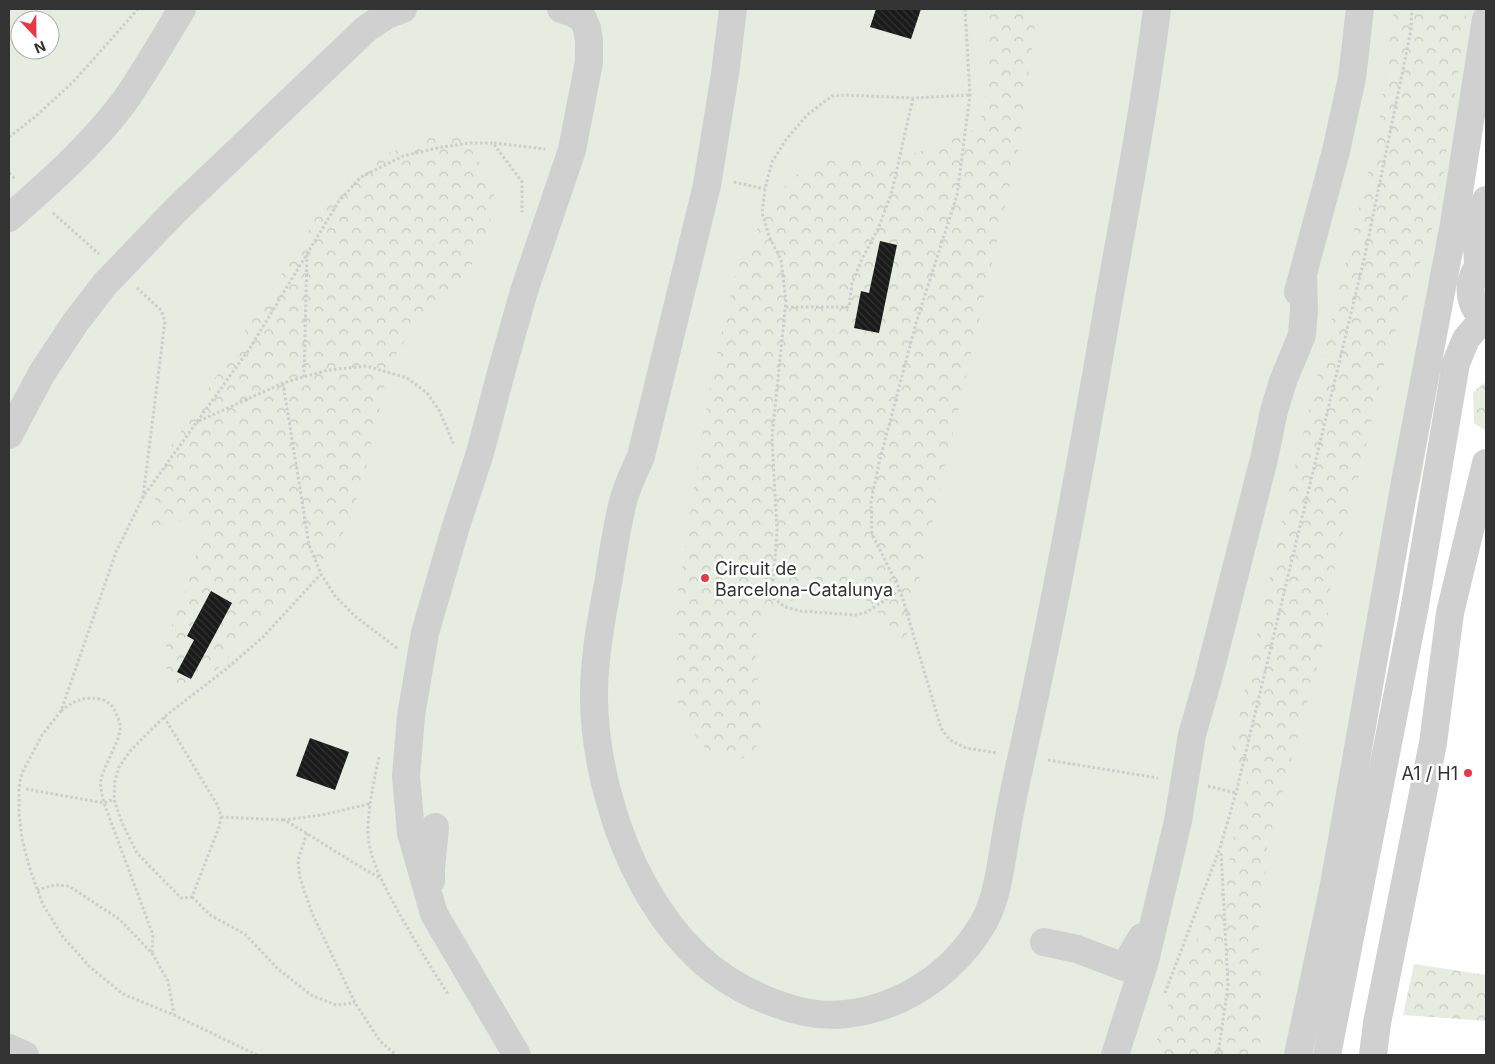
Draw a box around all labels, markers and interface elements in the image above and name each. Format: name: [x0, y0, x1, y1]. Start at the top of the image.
north arrow: [10, 10, 60, 60]
text: N: [32, 38, 48, 57]
place label: Circuit de Barcelona-Catalunya: [715, 558, 893, 600]
marker: Circuit de Barcelona-Catalunya: [699, 572, 711, 584]
place label: A1 / H1: [1402, 763, 1458, 784]
marker: A1 / H1: [1462, 767, 1474, 779]

